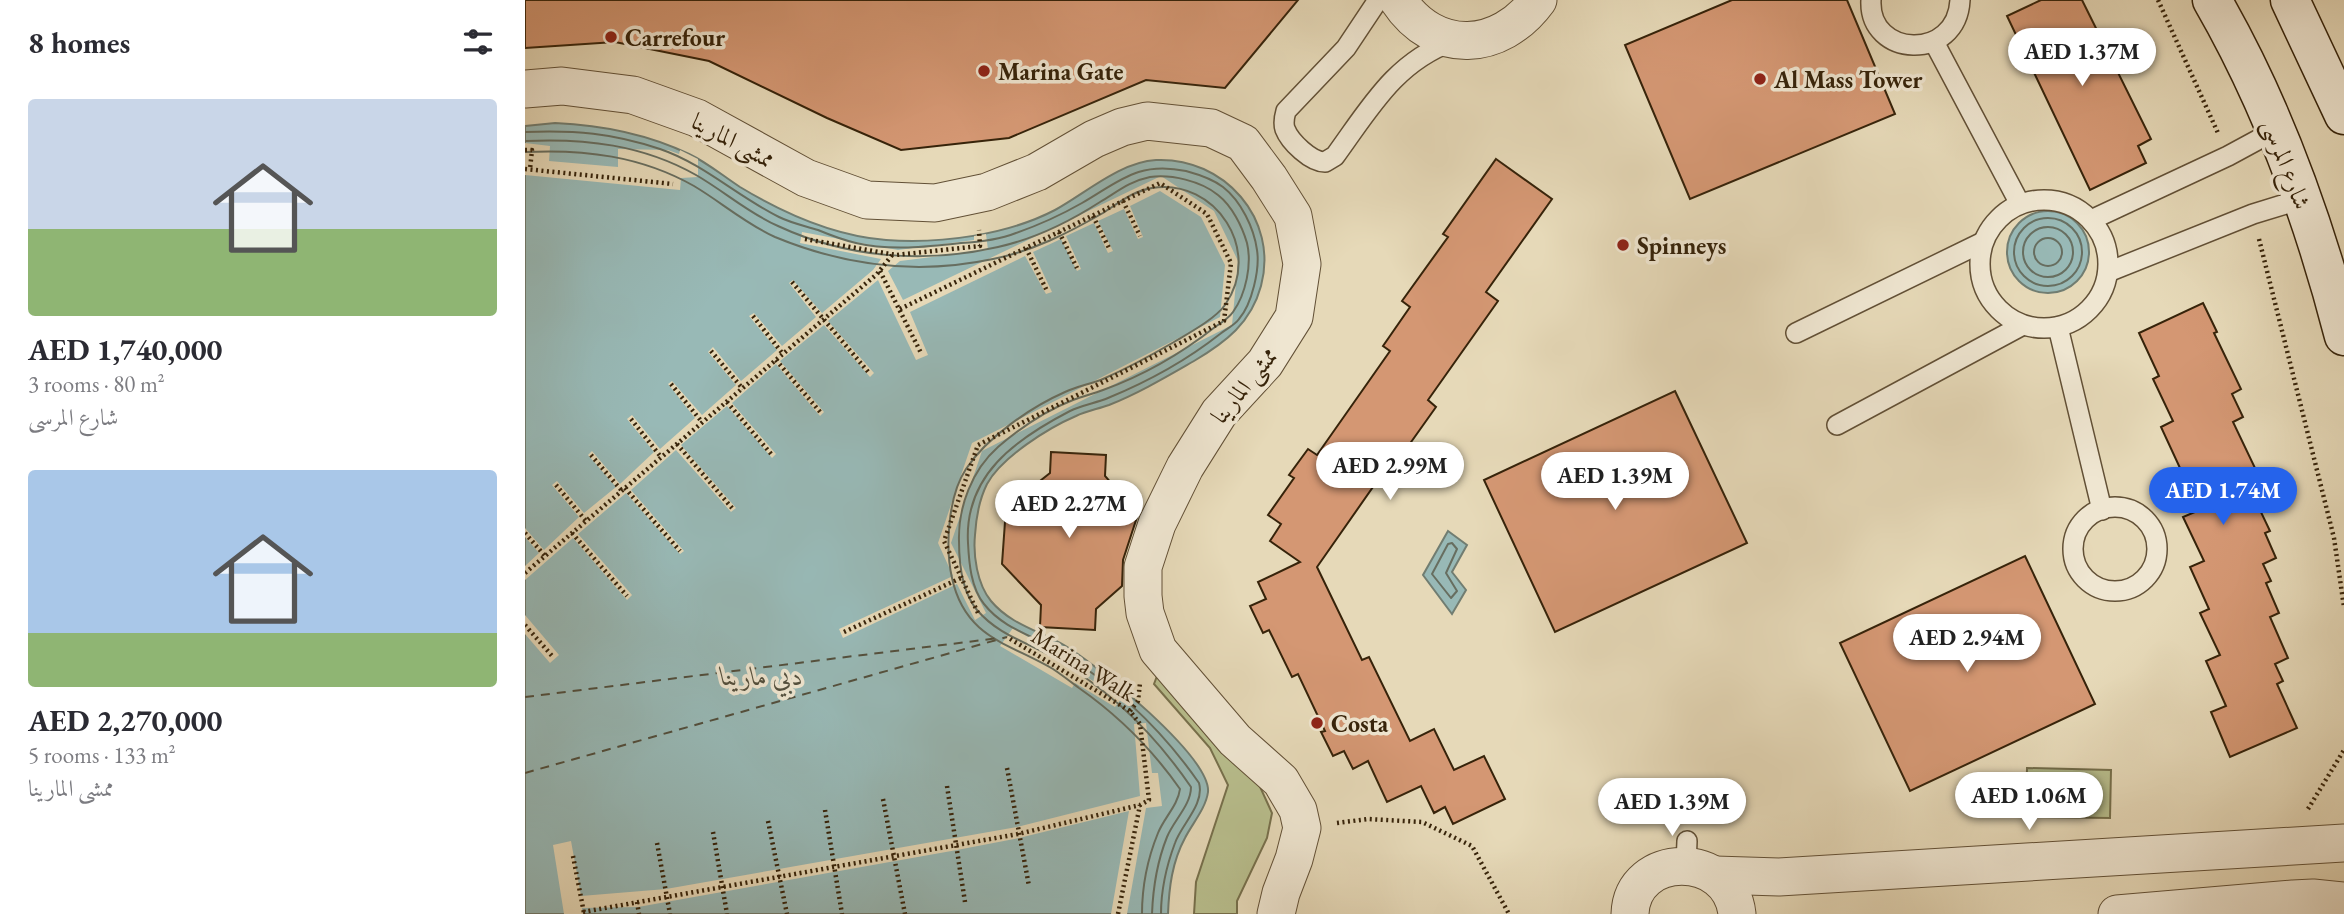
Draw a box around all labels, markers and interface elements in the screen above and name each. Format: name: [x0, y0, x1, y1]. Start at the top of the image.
place label: Carrefour: [625, 22, 725, 53]
text: 8 homes: [28, 23, 130, 62]
icon: filters: [459, 23, 497, 61]
pin: AED 1.37M: [2002, 28, 2162, 88]
marker: Carrefour: [603, 29, 619, 45]
text: AED 1.37M: [2024, 36, 2140, 66]
place label: Marina Gate: [998, 56, 1124, 87]
marker: Marina Gate: [976, 63, 992, 79]
place label: Al Mass Tower: [1773, 64, 1923, 95]
marker: Al Mass Tower: [1752, 71, 1768, 87]
street label: ممشى المارينا: [685, 105, 780, 177]
street label: شارع المرسى: [2251, 114, 2318, 215]
icon: home: [200, 145, 326, 271]
place label: Spinneys: [1637, 230, 1726, 262]
marker: Spinneys: [1615, 237, 1631, 253]
text: AED 1,740,000: [28, 330, 222, 369]
street label: ممشى المارينا: [1204, 340, 1286, 431]
text: 3 rooms · 80 m²: [28, 369, 165, 399]
text: شارع المرسى: [28, 402, 118, 432]
pin: AED 2.99M: [1310, 442, 1470, 502]
text: AED 2.99M: [1332, 450, 1448, 480]
pin: AED 1.39M: [1535, 452, 1695, 512]
text: AED 1.39M: [1557, 460, 1673, 490]
pin: AED 1.74M: [2143, 468, 2303, 527]
text: AED 1.74M: [2165, 475, 2281, 505]
pin: AED 2.27M: [989, 480, 1149, 540]
text: AED 2.27M: [1011, 488, 1127, 518]
icon: home: [200, 516, 326, 642]
pin: AED 2.94M: [1887, 614, 2047, 674]
street label: Marina Walk: [1026, 620, 1143, 709]
text: AED 2.94M: [1909, 622, 2025, 652]
water label: دبي مارينا: [719, 659, 803, 698]
text: AED 2,270,000: [28, 701, 222, 740]
place label: Costa: [1331, 708, 1389, 739]
marker: Costa: [1309, 715, 1325, 731]
text: 5 rooms · 133 m²: [28, 740, 176, 770]
pin: AED 1.06M: [1949, 772, 2109, 832]
text: ممشى المارينا: [28, 773, 114, 803]
pin: AED 1.39M: [1592, 778, 1752, 838]
text: AED 1.06M: [1971, 780, 2087, 810]
text: AED 1.39M: [1614, 786, 1730, 816]

